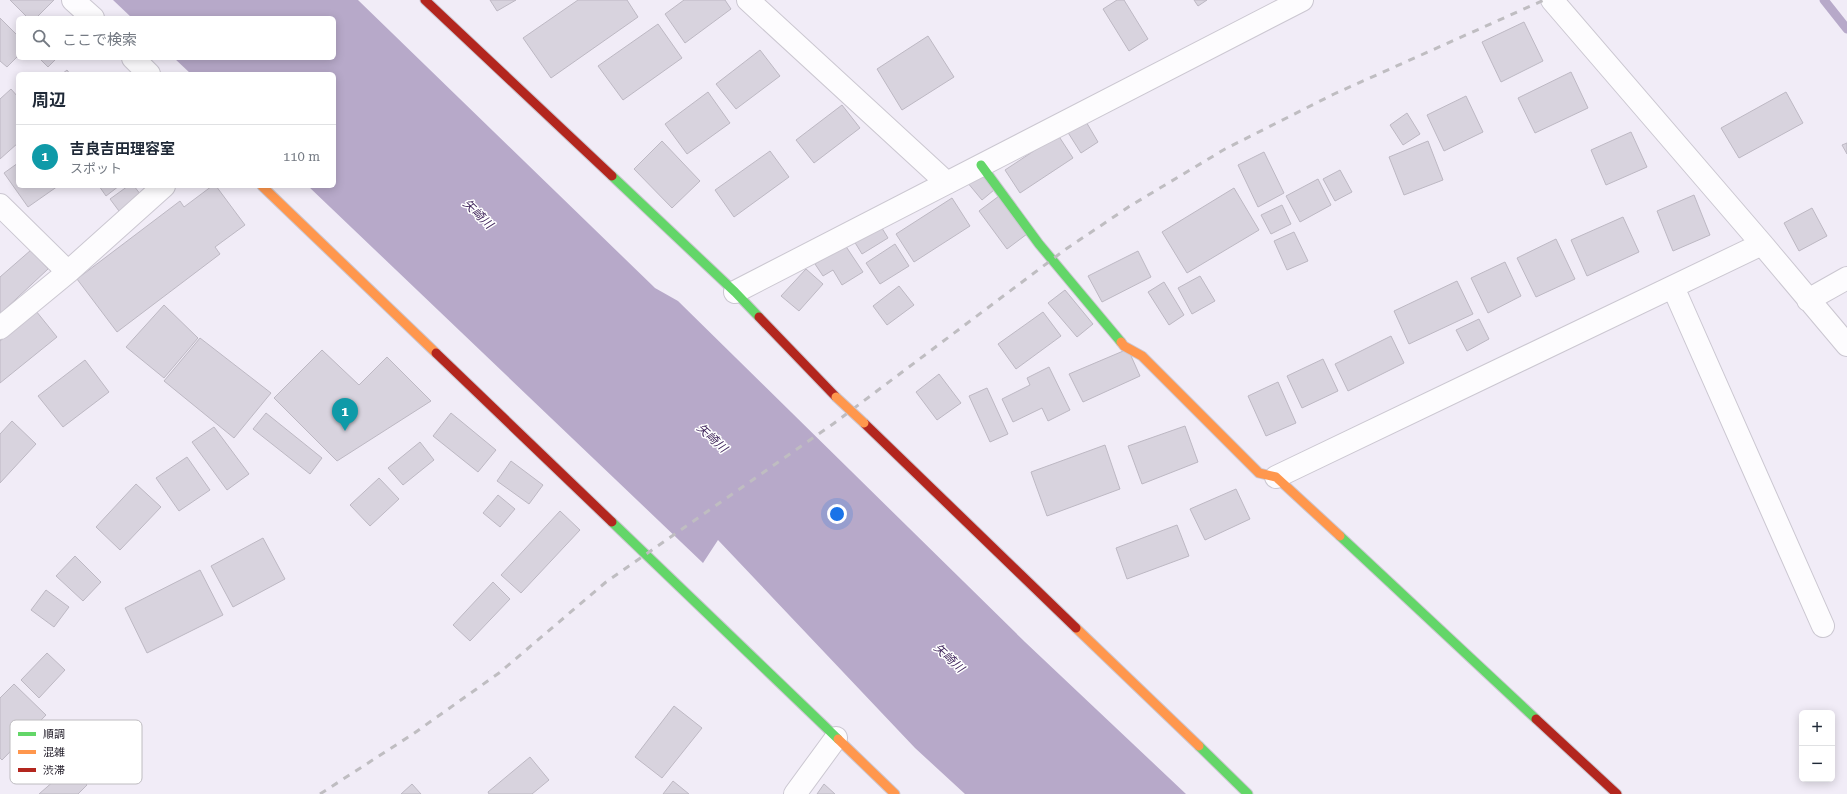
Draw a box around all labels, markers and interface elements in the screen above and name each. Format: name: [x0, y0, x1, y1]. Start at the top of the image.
search box: [16, 16, 336, 60]
icon: search: [30, 27, 52, 49]
text: ここで検索: [62, 31, 137, 49]
text: 周辺: [32, 90, 66, 110]
text: 吉良吉田理容室: [70, 140, 175, 158]
text: 1: [41, 149, 49, 164]
text: 110 m: [283, 149, 320, 164]
text: スポット: [70, 161, 122, 176]
water label: 矢崎川: [460, 196, 497, 233]
pin: 1: [332, 398, 358, 431]
water label: 矢崎川: [694, 421, 731, 457]
your location: [827, 504, 847, 524]
water label: 矢崎川: [931, 641, 968, 677]
map controls: [1799, 710, 1835, 782]
button: +: [1799, 710, 1835, 746]
legend: [10, 720, 142, 784]
text: 順調: [43, 728, 65, 741]
text: 混雑: [43, 746, 65, 759]
button: −: [1799, 746, 1835, 782]
text: 渋滞: [43, 764, 65, 777]

